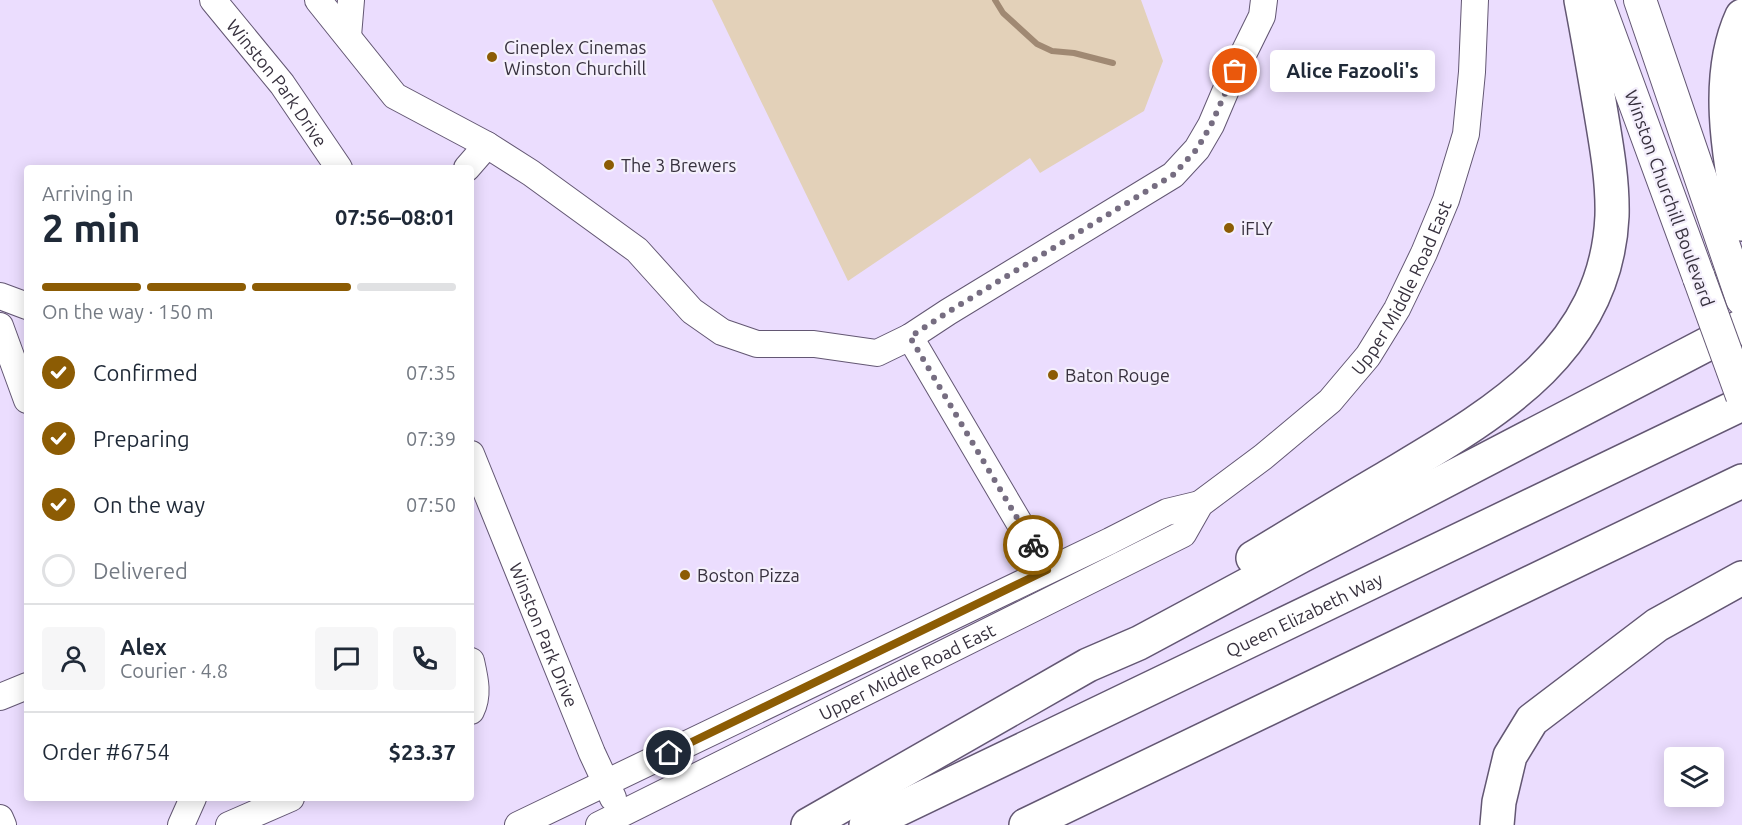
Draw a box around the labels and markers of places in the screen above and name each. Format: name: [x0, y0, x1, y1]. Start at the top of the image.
place label: Cineplex Cinemas Winston Churchill: [504, 37, 647, 78]
pin: [1209, 45, 1260, 96]
marker: Cineplex Cinemas Winston Churchill: [485, 50, 499, 64]
callout: Alice Fazooli's: [1271, 50, 1436, 92]
place label: The 3 Brewers: [621, 155, 736, 175]
marker: The 3 Brewers: [602, 158, 616, 172]
place label: iFLY: [1241, 218, 1273, 238]
marker: iFLY: [1222, 221, 1236, 235]
place label: Baton Rouge: [1065, 365, 1170, 385]
marker: Baton Rouge: [1046, 368, 1060, 382]
place label: Boston Pizza: [697, 565, 800, 585]
marker: Boston Pizza: [678, 568, 692, 582]
pin: [643, 727, 694, 778]

